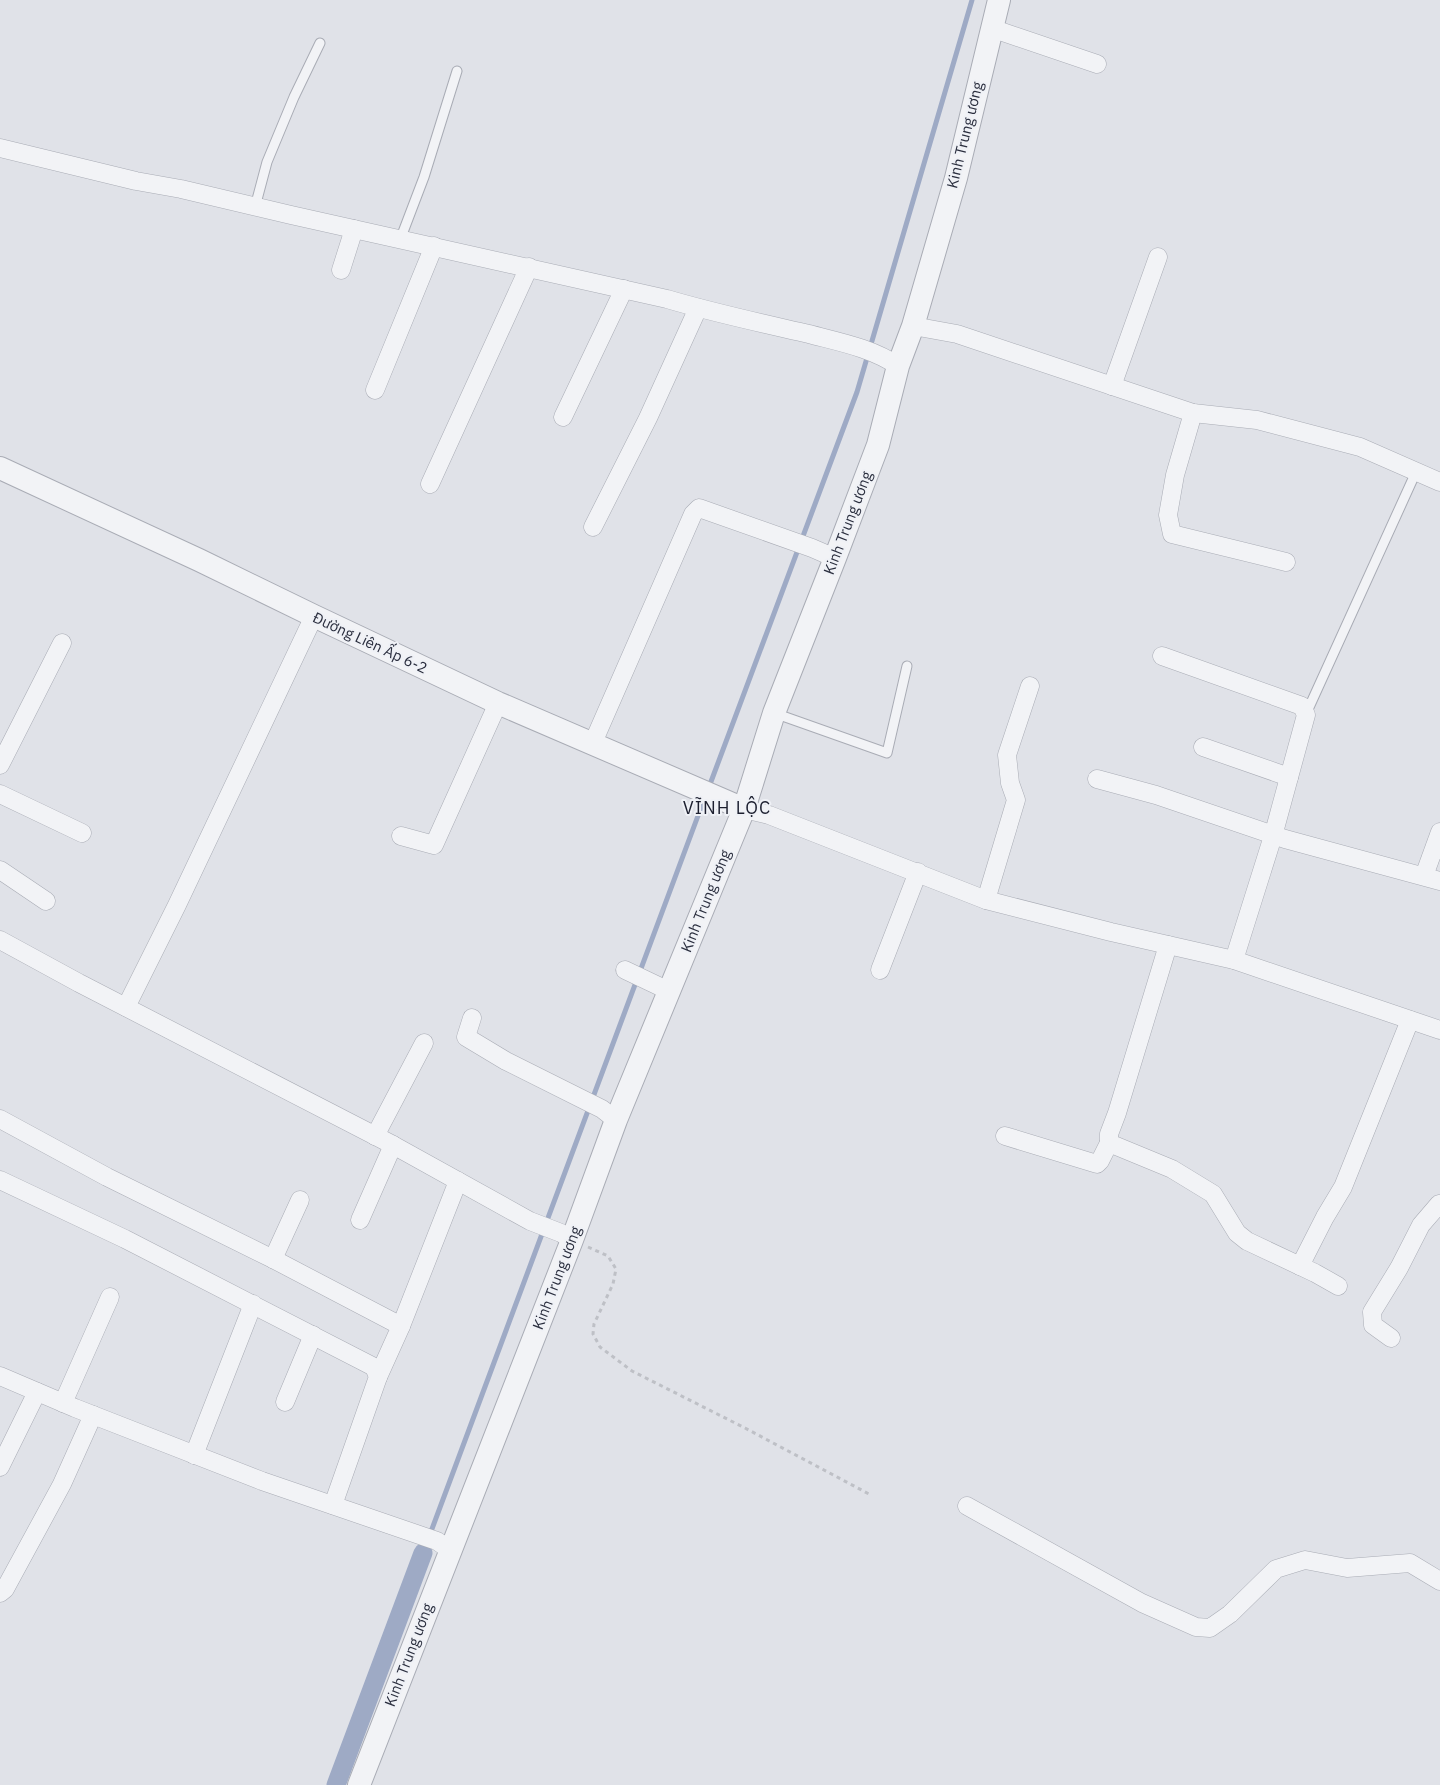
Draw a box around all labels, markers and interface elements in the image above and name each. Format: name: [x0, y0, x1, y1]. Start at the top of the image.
street label: Kinh Trung ương: [942, 80, 987, 190]
street label: Kinh Trung ương: [819, 468, 876, 577]
street label: Đường Liên Ấp 6-2: [310, 606, 431, 677]
district label: VĨNH LỘC: [683, 796, 771, 819]
street label: Kinh Trung ương: [676, 847, 735, 955]
street label: Kinh Trung ương: [528, 1223, 585, 1332]
street label: Kinh Trung ương: [380, 1600, 437, 1709]

